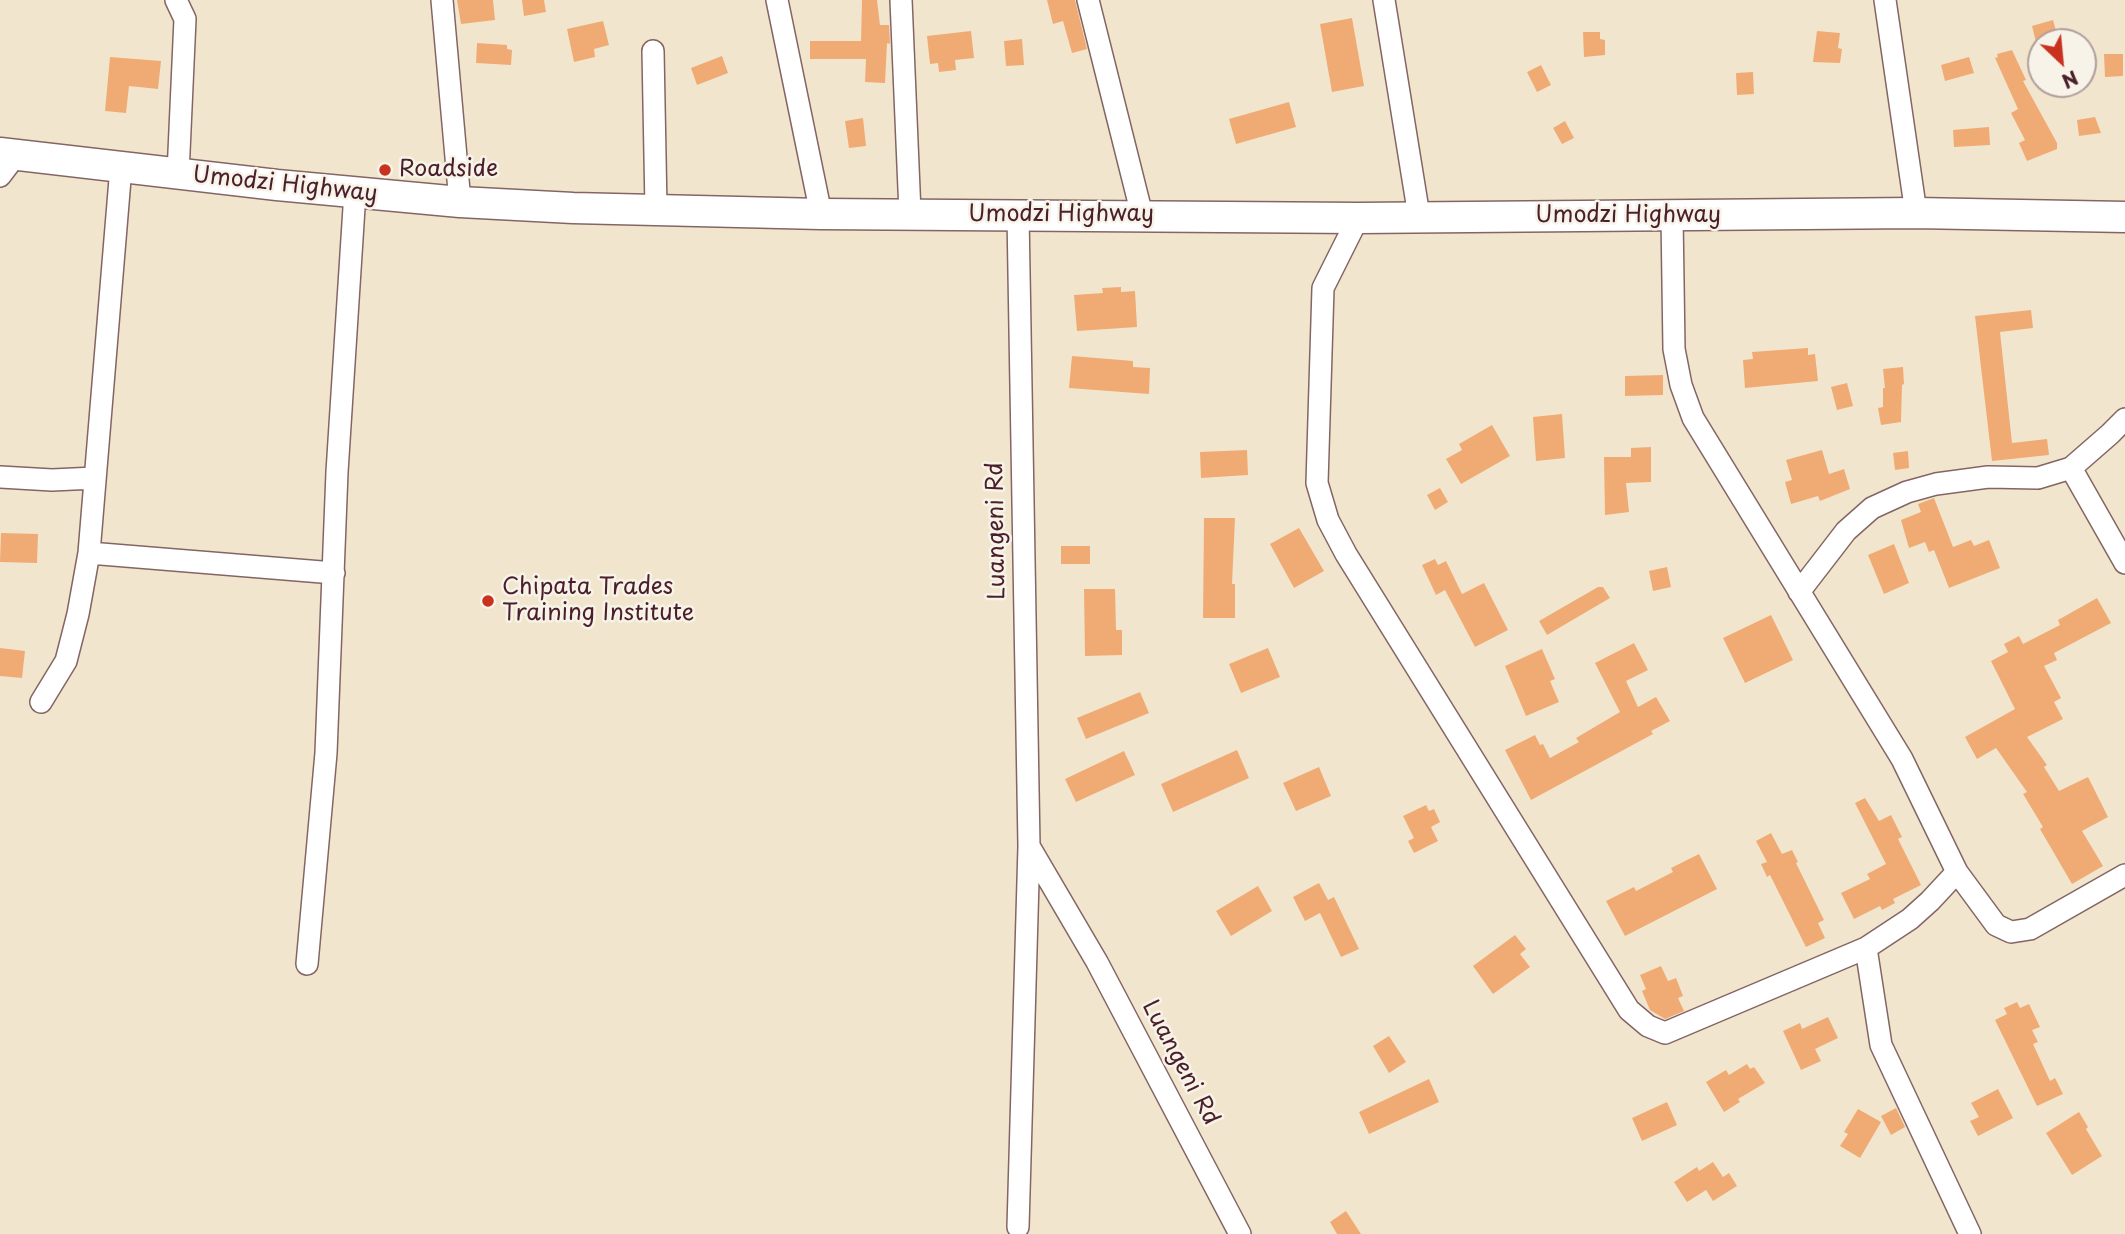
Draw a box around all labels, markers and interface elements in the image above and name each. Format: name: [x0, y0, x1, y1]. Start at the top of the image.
north arrow: [2027, 28, 2097, 98]
text: N: [2057, 64, 2083, 96]
place label: Roadside: [399, 156, 498, 184]
street label: Umodzi Highway: [191, 162, 379, 208]
marker: Roadside: [377, 162, 393, 178]
street label: Umodzi Highway: [968, 201, 1154, 229]
street label: Umodzi Highway: [1535, 202, 1721, 230]
street label: Luangeni Rd: [982, 462, 1012, 600]
place label: Chipata Trades Training Institute: [502, 574, 694, 628]
marker: Chipata Trades Training Institute: [480, 593, 496, 609]
street label: Luangeni Rd: [1136, 996, 1224, 1130]

